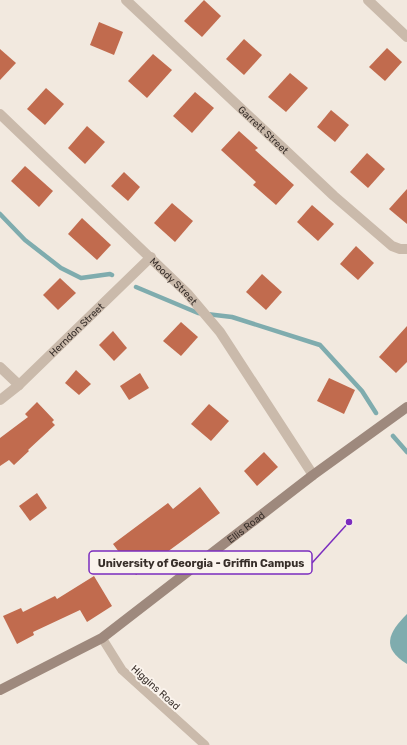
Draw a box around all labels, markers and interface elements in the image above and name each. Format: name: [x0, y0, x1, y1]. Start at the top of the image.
street label: Garrett Street: [235, 104, 291, 157]
street label: Moody Street: [147, 256, 199, 308]
street label: Herndon Street: [47, 301, 107, 359]
street label: Ellis Road: [225, 509, 268, 546]
callout: University of Georgia - Griffin Campus: [89, 551, 312, 574]
text: University of Georgia - Griffin Campus: [98, 557, 304, 570]
street label: Higgins Road: [129, 663, 182, 713]

